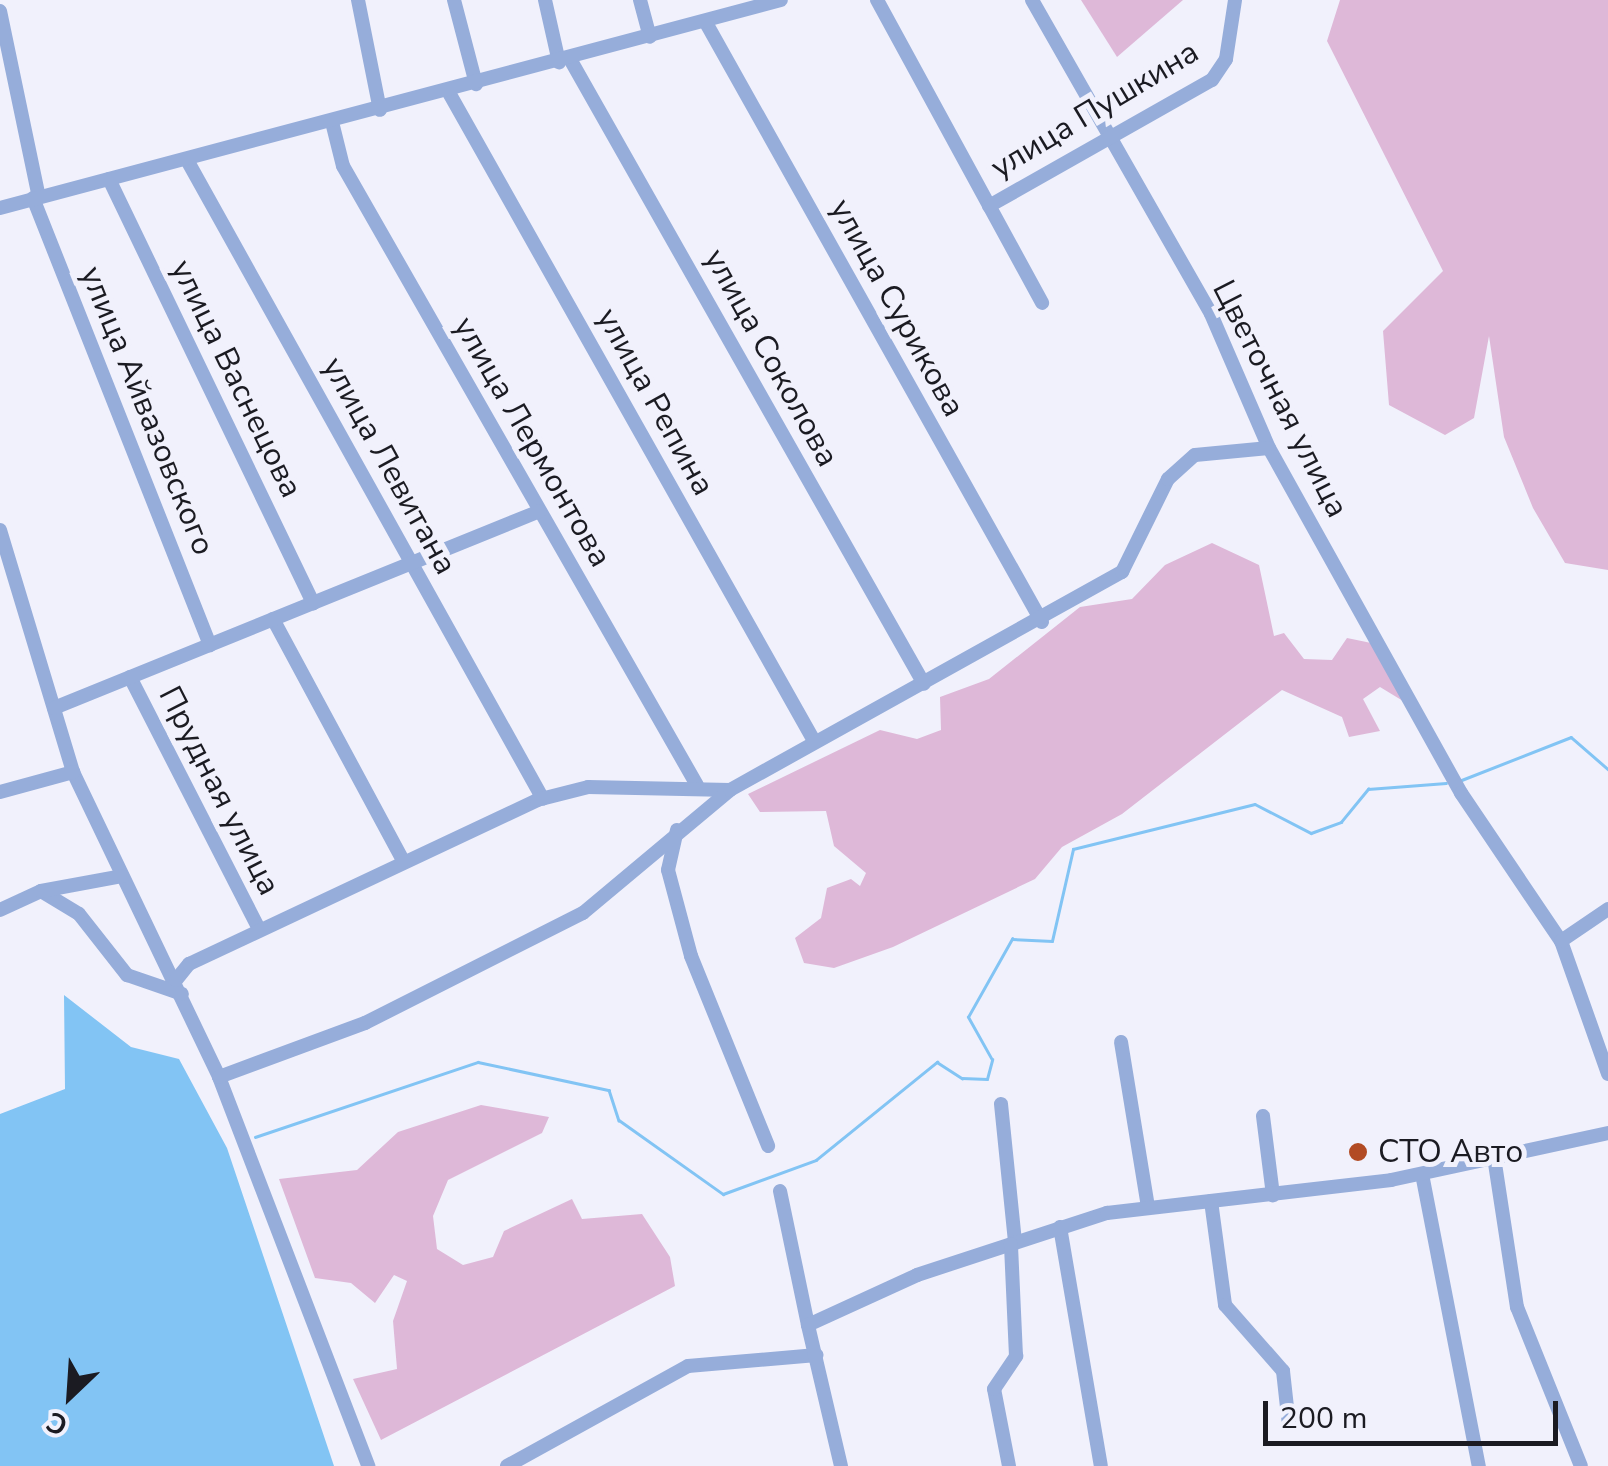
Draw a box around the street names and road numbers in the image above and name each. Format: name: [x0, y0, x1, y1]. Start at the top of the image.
street label: улица Пушкина: [984, 33, 1206, 187]
street label: улица Сурикова: [821, 193, 973, 423]
street label: улица Соколова: [695, 243, 847, 473]
street label: улица Васнецова: [162, 254, 310, 504]
street label: улица Айвазовского: [72, 261, 222, 561]
street label: Цветочная улица: [1204, 274, 1356, 524]
street label: улица Репина: [588, 302, 722, 502]
street label: улица Лермонтова: [445, 310, 619, 574]
street label: улица Левитана: [313, 351, 465, 581]
street label: Прудная улица: [150, 680, 288, 902]

